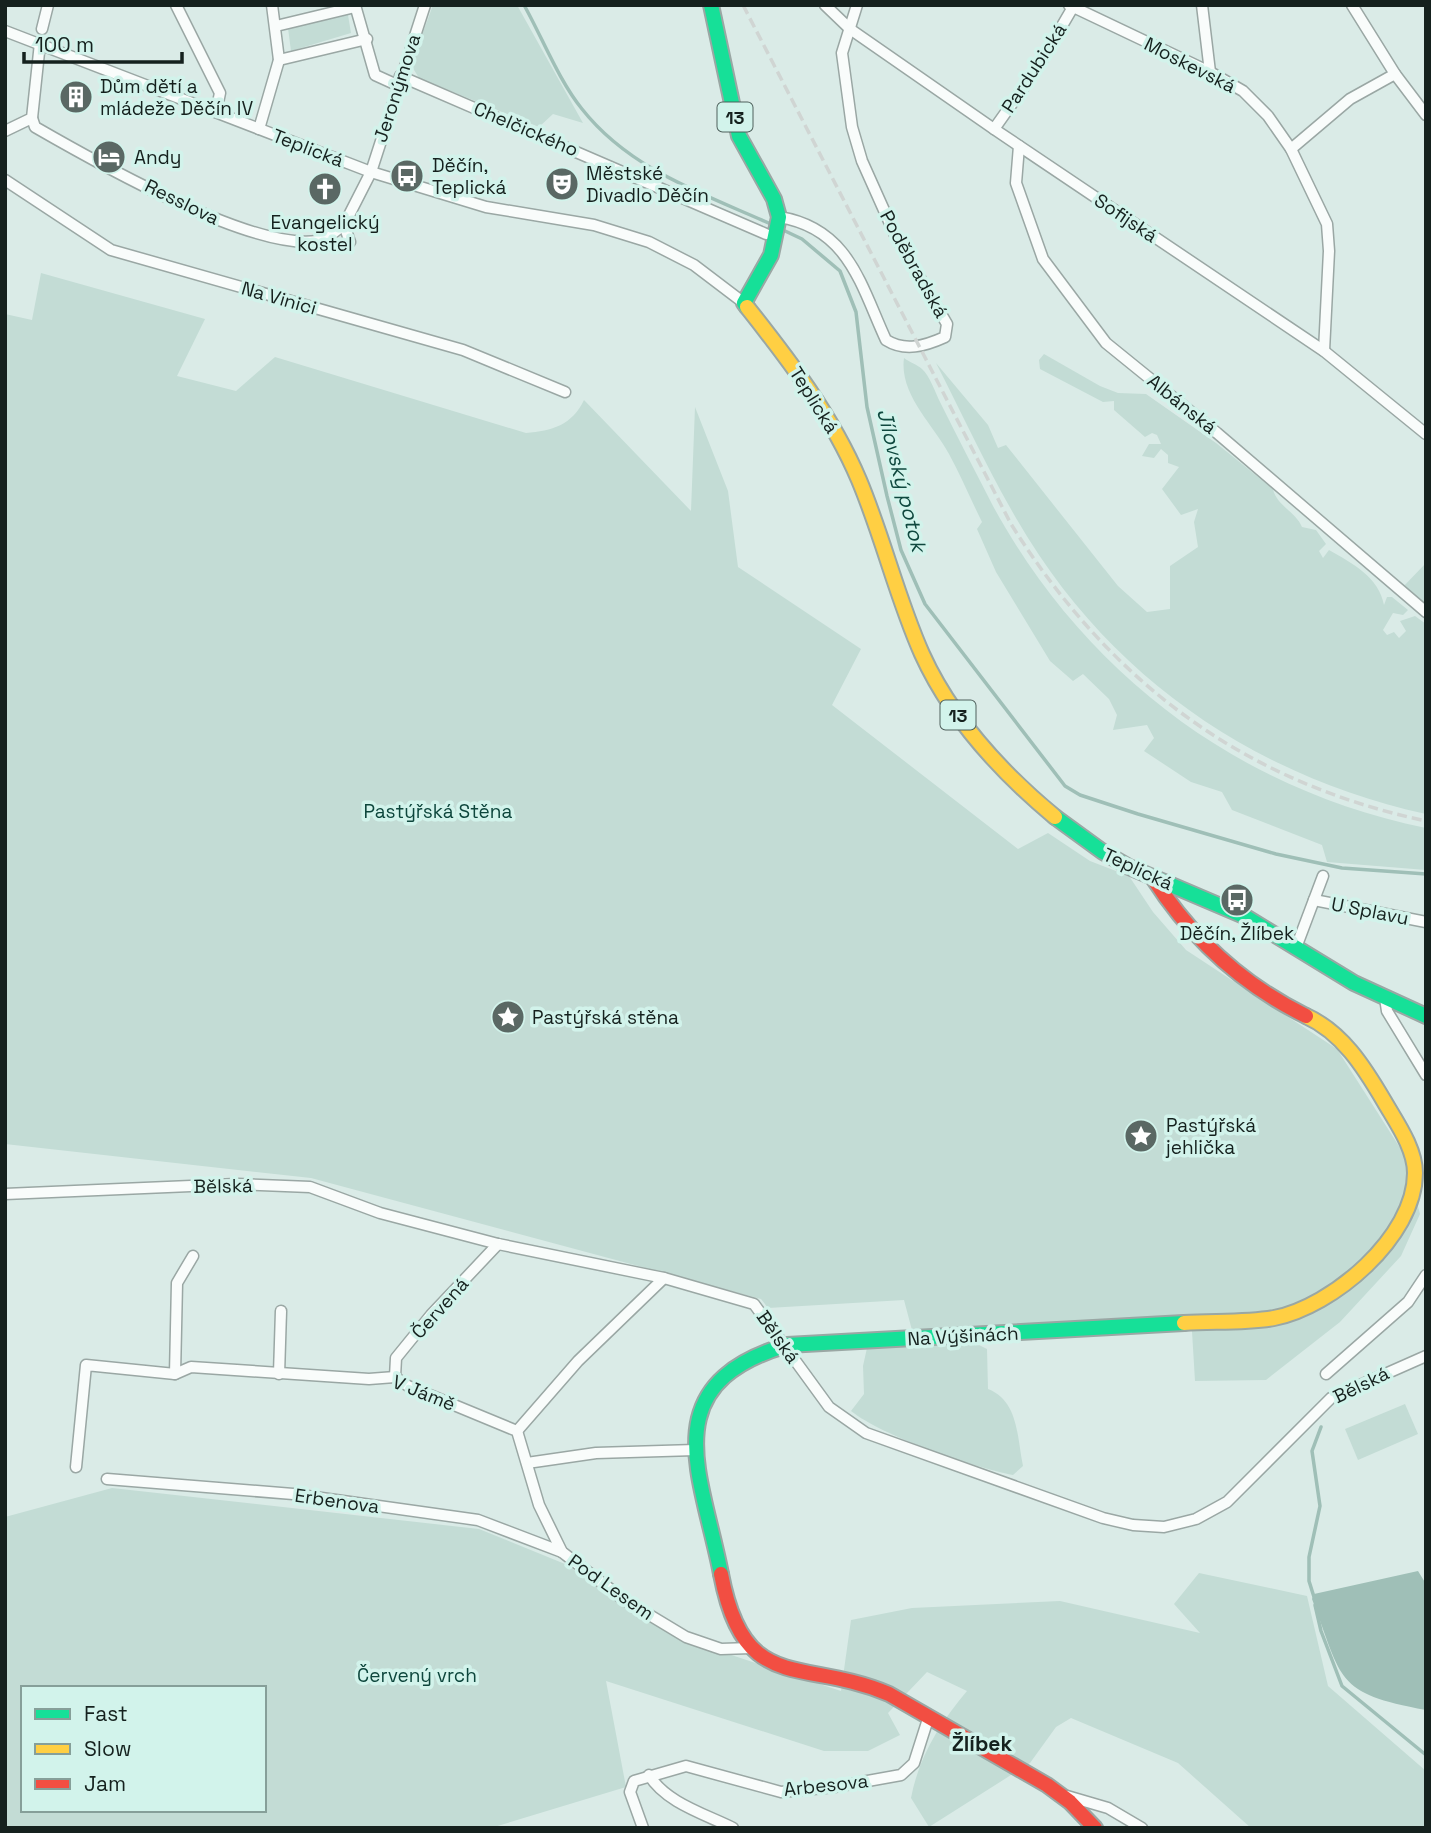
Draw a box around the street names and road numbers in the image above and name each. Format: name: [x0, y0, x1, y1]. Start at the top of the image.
street label: Pardubická: [996, 18, 1072, 118]
street label: Jeronýmova: [368, 31, 426, 145]
street label: Moskevská: [1140, 31, 1240, 99]
street label: Chelčického: [470, 96, 582, 162]
road number: 13: [718, 103, 752, 132]
street label: Teplická: [269, 123, 347, 173]
street label: Resslova: [140, 173, 224, 231]
street label: Sofijská: [1089, 188, 1163, 248]
street label: Poděbradská: [874, 206, 954, 322]
street label: Na Vinici: [239, 275, 319, 321]
street label: Teplická: [784, 362, 844, 438]
street label: Albánská: [1142, 368, 1222, 440]
road number: 13: [940, 700, 976, 730]
street label: Teplická: [1099, 842, 1177, 896]
street label: U Splavu: [1329, 891, 1411, 931]
street label: Bělská: [193, 1173, 253, 1199]
street label: Červená: [406, 1272, 474, 1344]
street label: Bělská: [751, 1305, 805, 1369]
street label: Na Výšinách: [907, 1321, 1019, 1351]
street label: Bělská: [1329, 1361, 1393, 1409]
street label: V Jámě: [389, 1369, 459, 1417]
street label: Erbenova: [293, 1483, 381, 1519]
street label: Pod Lesem: [563, 1548, 659, 1626]
street label: Arbesova: [782, 1768, 870, 1802]

